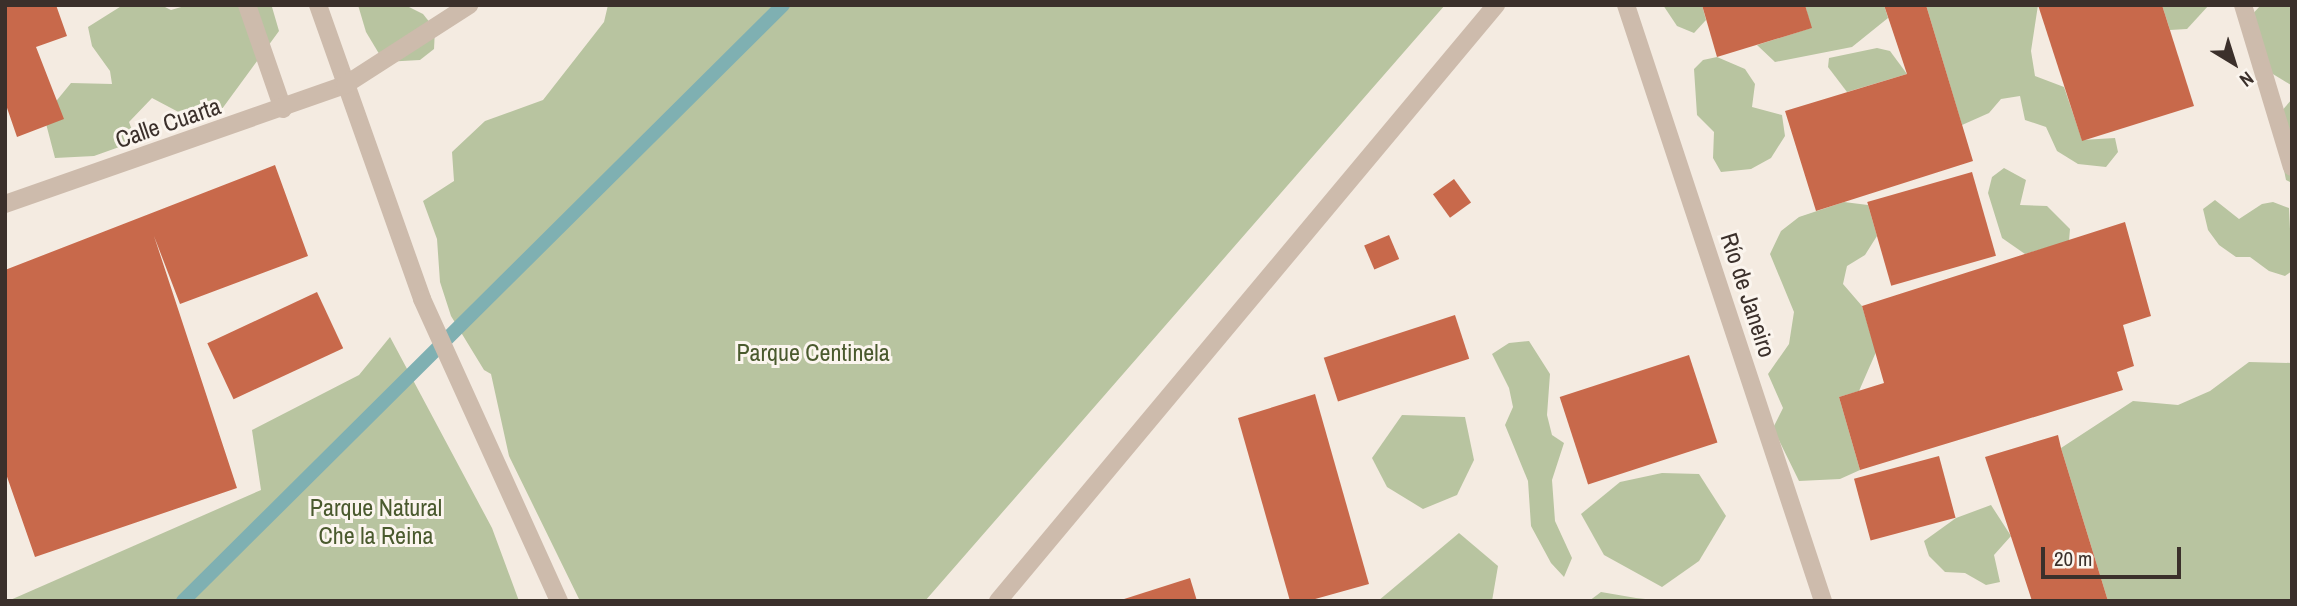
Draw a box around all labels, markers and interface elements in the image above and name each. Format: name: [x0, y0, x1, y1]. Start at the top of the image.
north arrow: [2199, 28, 2269, 98]
text: N: [2234, 66, 2259, 93]
street label: Calle Cuarta: [112, 92, 224, 154]
street label: Río de Janeiro: [1714, 229, 1782, 361]
park label: Parque Centinela: [736, 339, 890, 367]
park label: Parque Natural Che la Reina: [310, 494, 442, 550]
scale bar: [2045, 532, 2185, 576]
text: 20 m: [2054, 544, 2092, 573]

